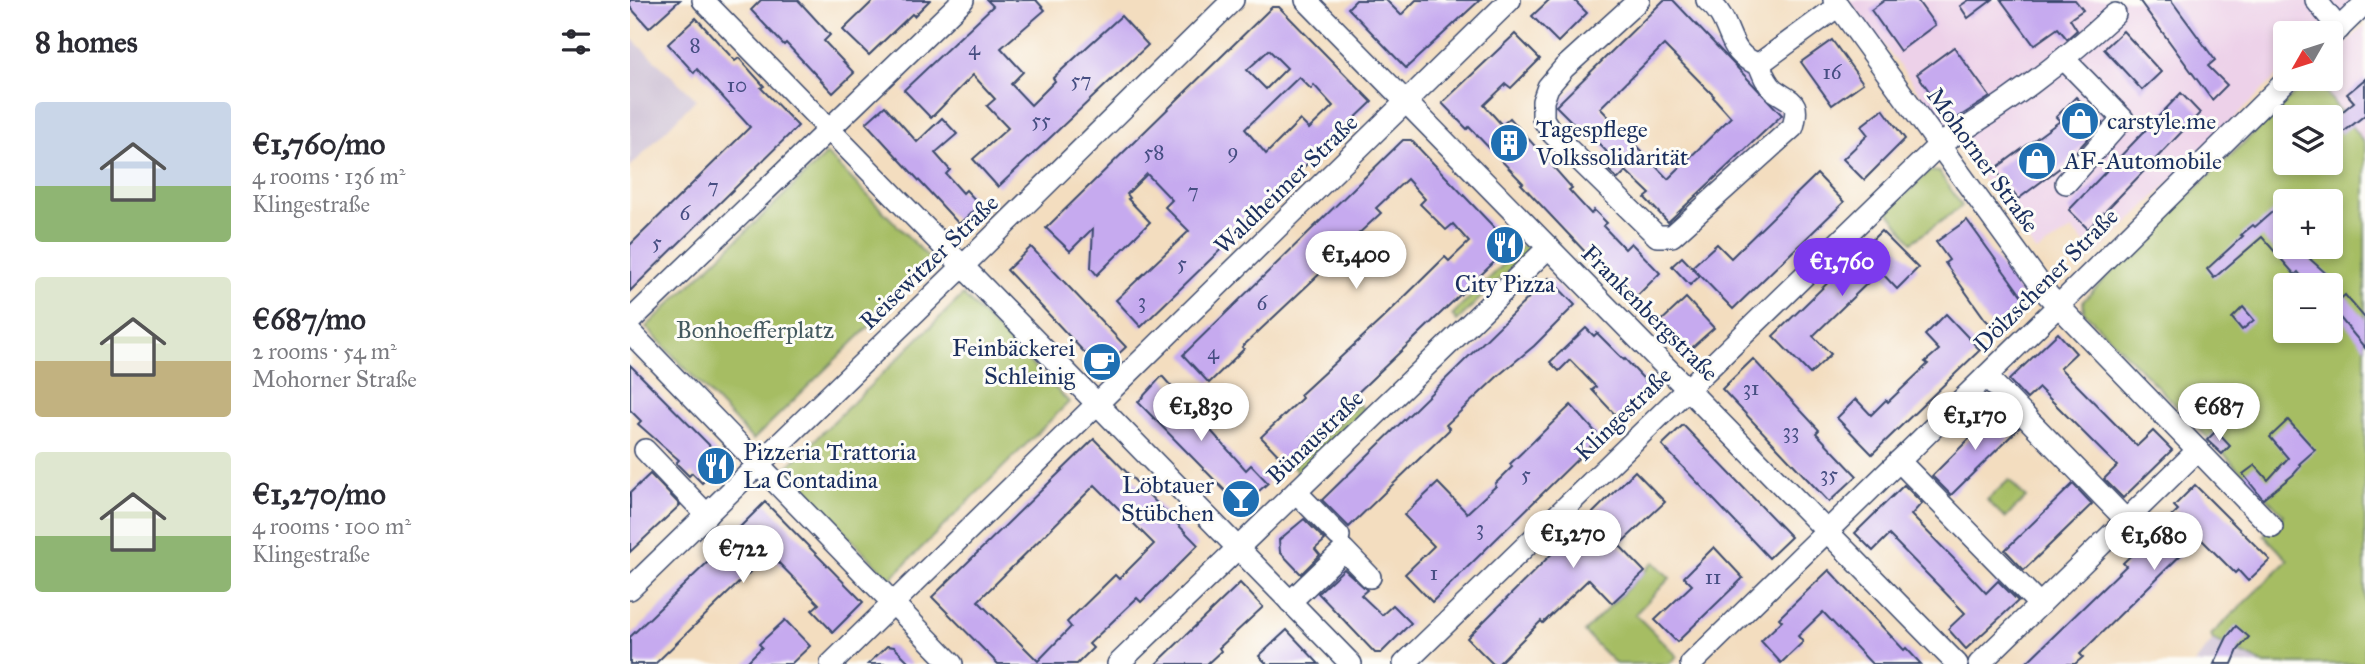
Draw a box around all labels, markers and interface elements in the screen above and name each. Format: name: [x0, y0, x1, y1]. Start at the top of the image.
north arrow: [2273, 21, 2343, 91]
map controls: [2273, 21, 2343, 343]
icon: filters: [557, 23, 595, 61]
text: 8 homes: [35, 24, 138, 60]
house number: 8: [689, 32, 701, 58]
house number: 4: [968, 35, 981, 61]
house number: 16: [1822, 59, 1843, 85]
house number: 57: [1071, 67, 1091, 93]
house number: 10: [727, 72, 747, 98]
street label: Mohorner Straße: [1920, 82, 2046, 238]
shop icon: carstyle.me: [2059, 100, 2101, 142]
button: layers: [2273, 105, 2343, 175]
place label: carstyle.me: [2107, 106, 2216, 136]
house number: 55: [1031, 107, 1051, 133]
street label: Waldheimer Straße: [1208, 108, 1364, 260]
place label: Tagespflege Volkssolidarität: [1535, 114, 1689, 172]
building icon: Tagespflege Volkssolidarität: [1488, 122, 1530, 164]
text: €1,760/mo: [252, 126, 385, 162]
icon: home: [91, 130, 175, 214]
house number: 9: [1227, 138, 1239, 164]
house number: 58: [1144, 139, 1164, 165]
shop icon: AF-Automobile: [2016, 140, 2058, 182]
place label: AF-Automobile: [2063, 146, 2222, 176]
text: 4 rooms · 136 m²: [252, 162, 405, 190]
house number: 7: [707, 173, 719, 199]
house number: 7: [1187, 178, 1199, 204]
street label: Reisewitzer Straße: [853, 188, 1005, 336]
button: +: [2273, 189, 2343, 259]
text: Klingestraße: [252, 190, 370, 218]
house number: 6: [680, 200, 692, 226]
street label: Dölzschener Straße: [1968, 202, 2124, 358]
restaurant icon: City Pizza: [1484, 224, 1526, 266]
house number: 5: [652, 229, 662, 255]
pin: €1,400: [1299, 232, 1413, 291]
street label: Frankenbergstraße: [1575, 238, 1725, 388]
pin: €1,760: [1785, 238, 1899, 298]
text: €1,400: [1322, 240, 1391, 268]
text: €1,760: [1809, 247, 1875, 275]
house number: 5: [1177, 250, 1187, 276]
place label: City Pizza: [1455, 269, 1556, 299]
button: −: [2273, 273, 2343, 343]
house number: 3: [1138, 288, 1146, 314]
house number: 6: [1257, 290, 1269, 316]
text: €687/mo: [252, 301, 366, 337]
icon: home: [91, 305, 175, 389]
park label: Bonhoefferplatz: [676, 315, 834, 345]
place label: Feinbäckerei Schleinig: [952, 333, 1076, 391]
text: 2 rooms · 54 m²: [252, 337, 397, 365]
house number: 4: [1207, 339, 1220, 365]
cafe icon: Feinbäckerei Schleinig: [1081, 341, 1123, 383]
street label: Klingestraße: [1568, 360, 1678, 468]
text: Mohorner Straße: [252, 365, 417, 393]
house number: 31: [1743, 375, 1759, 401]
street label: Bünaustraße: [1260, 383, 1370, 491]
pin: €1,830: [1144, 384, 1258, 443]
pin: €687: [2178, 384, 2260, 443]
text: €1,830: [1169, 392, 1233, 420]
pin: €1,170: [1918, 392, 2032, 452]
text: €687: [2194, 392, 2244, 420]
text: €1,170: [1943, 401, 2007, 429]
house number: 33: [1783, 418, 1799, 444]
place label: Pizzeria Trattoria La Contadina: [743, 437, 917, 495]
restaurant icon: Pizzeria Trattoria La Contadina: [695, 445, 737, 487]
house number: 5: [1521, 461, 1531, 487]
house number: 35: [1820, 461, 1838, 487]
place label: Löbtauer Stübchen: [1121, 470, 1214, 528]
text: €1,270/mo: [252, 476, 386, 512]
bar icon: Löbtauer Stübchen: [1220, 478, 1262, 520]
icon: home: [91, 480, 175, 564]
pin: €1,270: [1516, 510, 1630, 570]
text: 4 rooms · 100 m²: [252, 512, 411, 540]
pin: €1,680: [2097, 512, 2211, 572]
house number: 3: [1476, 515, 1484, 541]
text: €1,270: [1540, 519, 1606, 547]
text: €1,680: [2121, 521, 2187, 549]
pin: €722: [702, 526, 784, 585]
text: €722: [719, 534, 767, 562]
text: Klingestraße: [252, 540, 370, 568]
house number: 1: [1430, 560, 1438, 586]
house number: 11: [1705, 564, 1721, 590]

